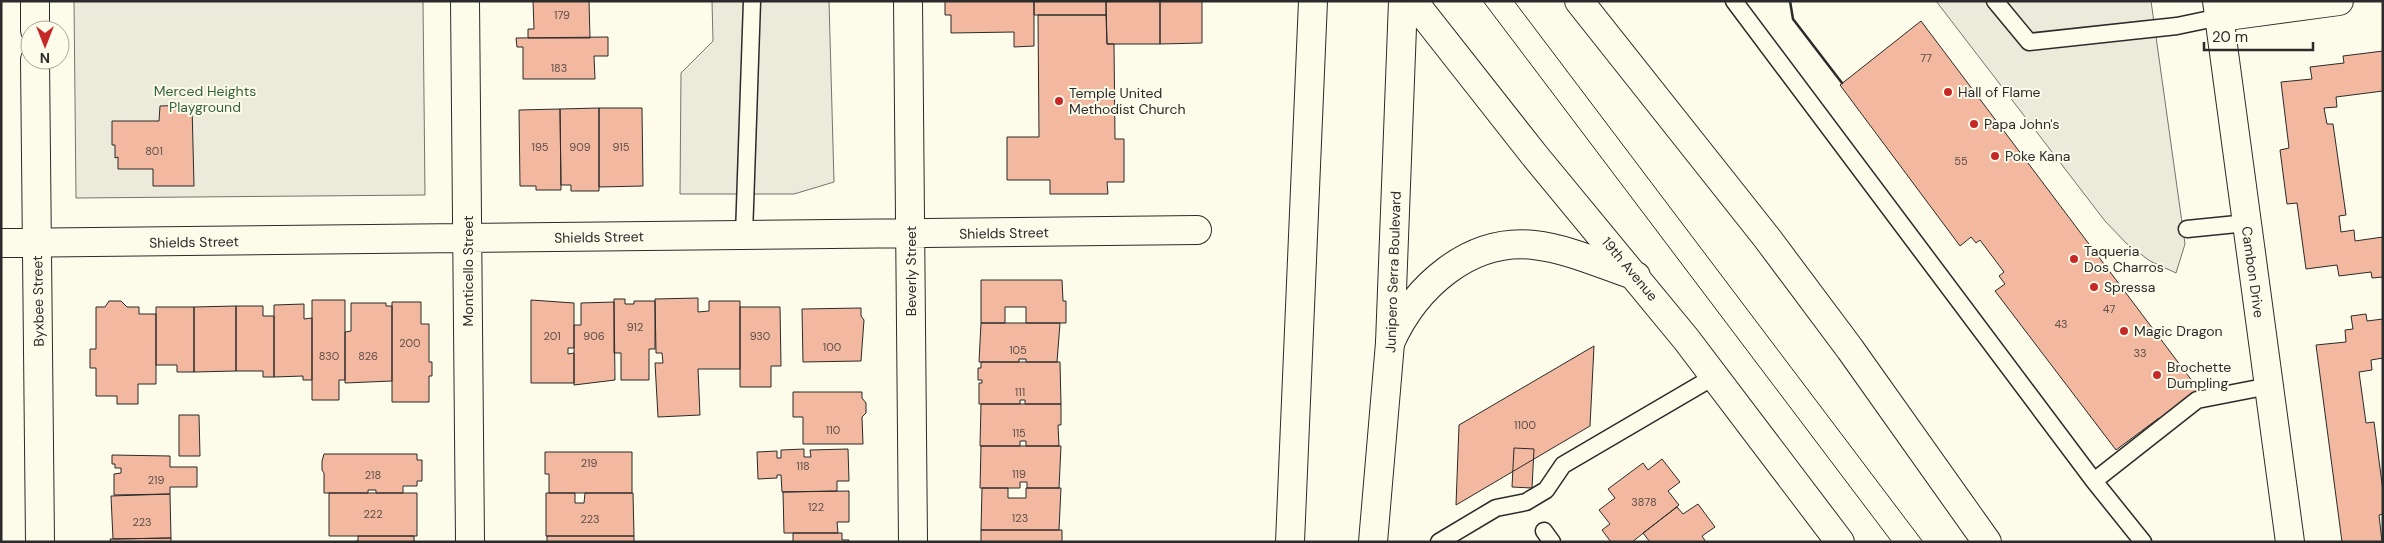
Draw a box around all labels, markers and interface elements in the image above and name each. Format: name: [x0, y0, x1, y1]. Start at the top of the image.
house number: 179: [554, 8, 570, 22]
north arrow: [20, 20, 70, 70]
scale bar: [2204, 20, 2313, 52]
text: 20 m: [2212, 27, 2248, 47]
text: N: [40, 49, 50, 67]
house number: 77: [1920, 51, 1932, 65]
house number: 183: [551, 61, 567, 75]
park label: Merced Heights Playground: [154, 82, 256, 116]
place label: Hall of Flame: [1958, 83, 2041, 101]
place label: Temple United Methodist Church: [1069, 84, 1185, 118]
marker: Hall of Flame: [1942, 86, 1954, 98]
marker: Temple United Methodist Church: [1053, 95, 1065, 107]
place label: Papa John's: [1984, 115, 2059, 133]
marker: Papa John's: [1968, 118, 1980, 130]
house number: 195: [531, 140, 549, 154]
house number: 909: [569, 140, 591, 154]
house number: 915: [613, 140, 630, 154]
house number: 801: [145, 144, 163, 158]
place label: Poke Kana: [2005, 147, 2070, 165]
marker: Poke Kana: [1989, 150, 2001, 162]
house number: 55: [1954, 154, 1968, 168]
street label: Junipero Serra Boulevard: [1381, 191, 1405, 353]
street label: Monticello Street: [459, 216, 477, 326]
street label: Shields Street: [959, 223, 1049, 243]
street label: Cambon Drive: [2238, 225, 2268, 319]
street label: Beverly Street: [902, 226, 920, 316]
street label: Shields Street: [554, 227, 644, 247]
street label: Shields Street: [149, 232, 239, 252]
street label: 19th Avenue: [1598, 233, 1662, 305]
place label: Taqueria Dos Charros: [2084, 242, 2164, 276]
marker: Taqueria Dos Charros: [2068, 253, 2080, 265]
street label: Byxbee Street: [28, 255, 48, 347]
place label: Spressa: [2104, 278, 2155, 296]
marker: Spressa: [2088, 281, 2100, 293]
house number: 47: [2103, 302, 2115, 316]
house number: 43: [2054, 317, 2068, 331]
house number: 912: [627, 320, 643, 334]
place label: Magic Dragon: [2134, 322, 2223, 340]
marker: Magic Dragon: [2118, 325, 2130, 337]
house number: 201: [543, 329, 561, 343]
house number: 906: [583, 329, 605, 343]
house number: 930: [750, 329, 770, 343]
house number: 200: [399, 336, 421, 350]
house number: 100: [823, 340, 841, 354]
house number: 105: [1009, 343, 1027, 357]
house number: 33: [2133, 346, 2147, 360]
house number: 830: [319, 349, 339, 363]
house number: 826: [358, 349, 378, 363]
place label: Brochette Dumpling: [2167, 358, 2231, 392]
marker: Brochette Dumpling: [2151, 369, 2163, 381]
house number: 111: [1015, 385, 1025, 399]
house number: 1100: [1514, 418, 1536, 432]
house number: 110: [826, 423, 840, 437]
house number: 115: [1012, 426, 1026, 440]
house number: 219: [581, 456, 597, 470]
house number: 118: [796, 459, 810, 473]
house number: 119: [1012, 467, 1026, 481]
house number: 218: [365, 468, 381, 482]
house number: 219: [148, 473, 164, 487]
house number: 3878: [1631, 495, 1657, 509]
house number: 122: [808, 500, 824, 514]
house number: 222: [363, 507, 383, 521]
house number: 123: [1012, 511, 1028, 525]
house number: 223: [580, 512, 600, 526]
house number: 223: [132, 515, 152, 529]

